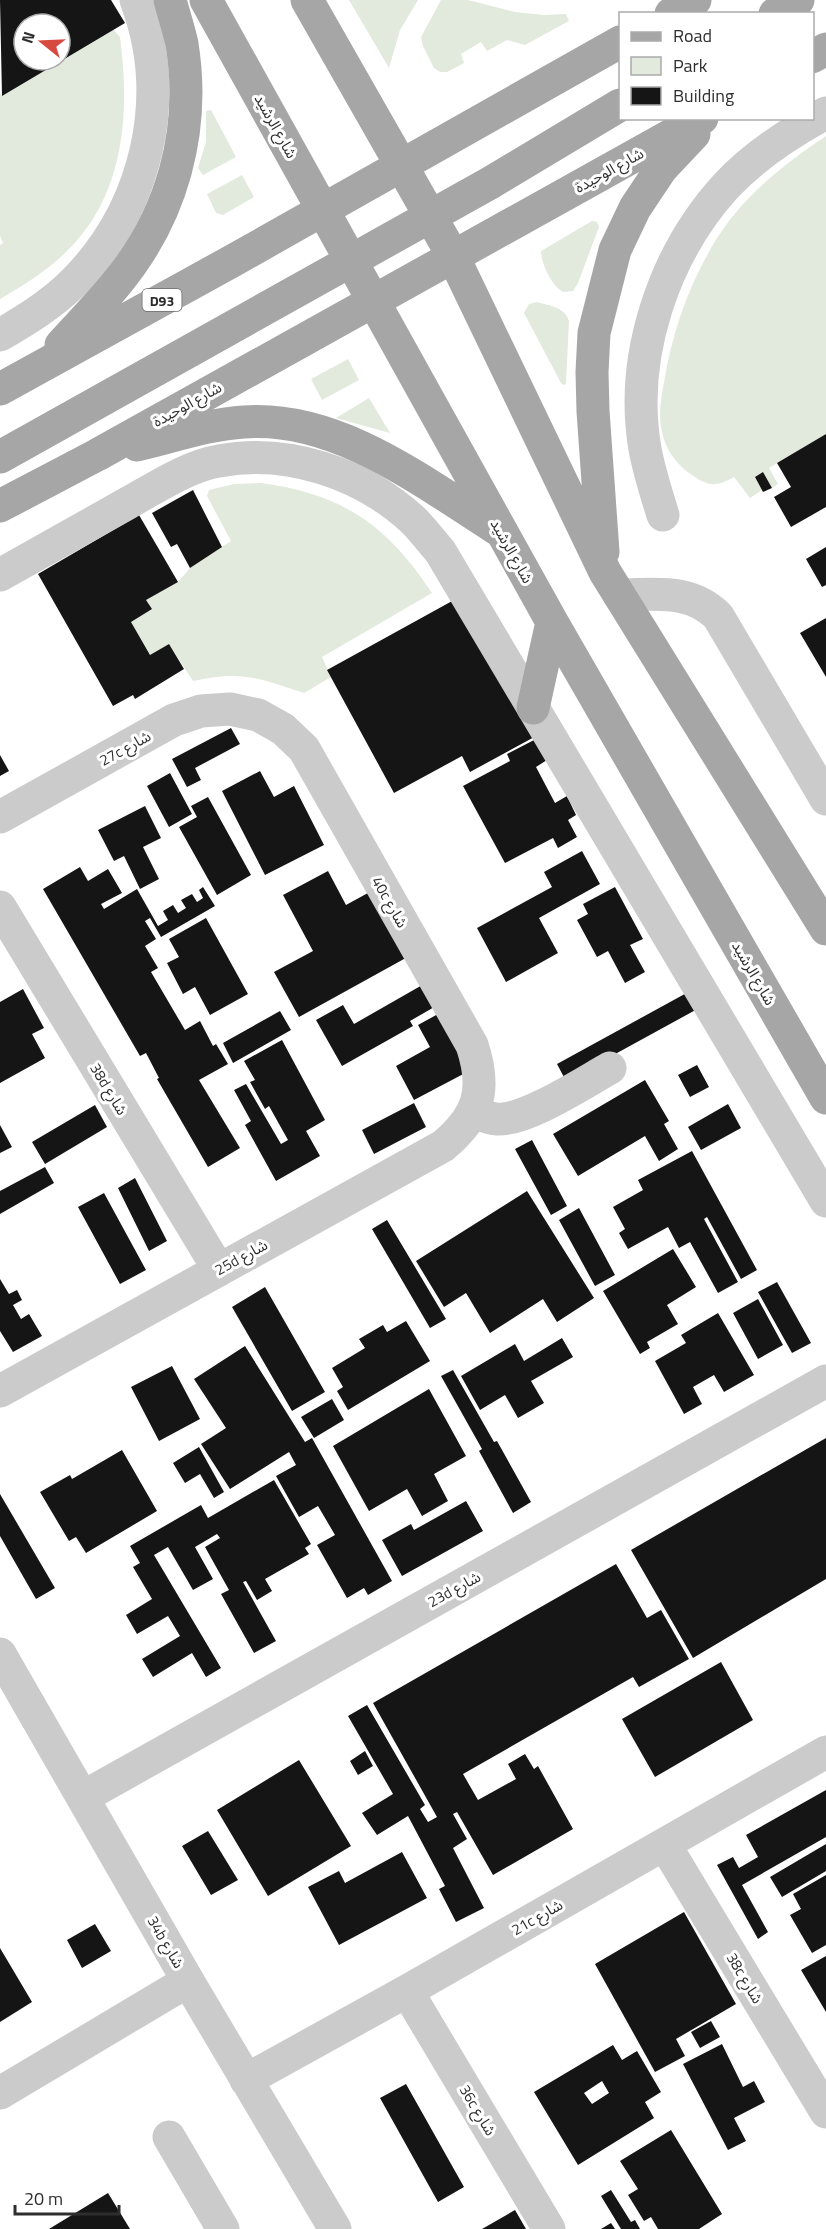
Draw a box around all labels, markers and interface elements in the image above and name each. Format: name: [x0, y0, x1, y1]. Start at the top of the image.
north arrow: [12, 12, 72, 72]
legend: [619, 12, 814, 120]
text: Road: [673, 22, 712, 49]
text: N: [15, 28, 41, 46]
text: Park: [673, 52, 708, 79]
text: Building: [673, 82, 734, 109]
street label: شارع الرشيد: [248, 89, 303, 163]
street label: شارع الوحيدة: [570, 142, 648, 199]
road number: D93: [142, 289, 182, 311]
street label: شارع الوحيدة: [148, 376, 226, 433]
street label: شارع الرشيد: [484, 514, 539, 588]
street label: 27c شارع: [95, 724, 156, 772]
street label: 40c شارع: [365, 872, 414, 933]
street label: شارع الرشيد: [725, 937, 782, 1010]
street label: 38d شارع: [84, 1059, 134, 1120]
street label: 25d شارع: [210, 1233, 272, 1282]
street label: 23d شارع: [423, 1565, 485, 1614]
street label: 21c شارع: [507, 1893, 568, 1942]
street label: 34b شارع: [141, 1911, 190, 1973]
street label: 38c شارع: [720, 1948, 769, 2009]
street label: 36c شارع: [453, 2080, 502, 2141]
scale bar: [15, 2178, 118, 2216]
text: 20 m: [24, 2185, 63, 2212]

